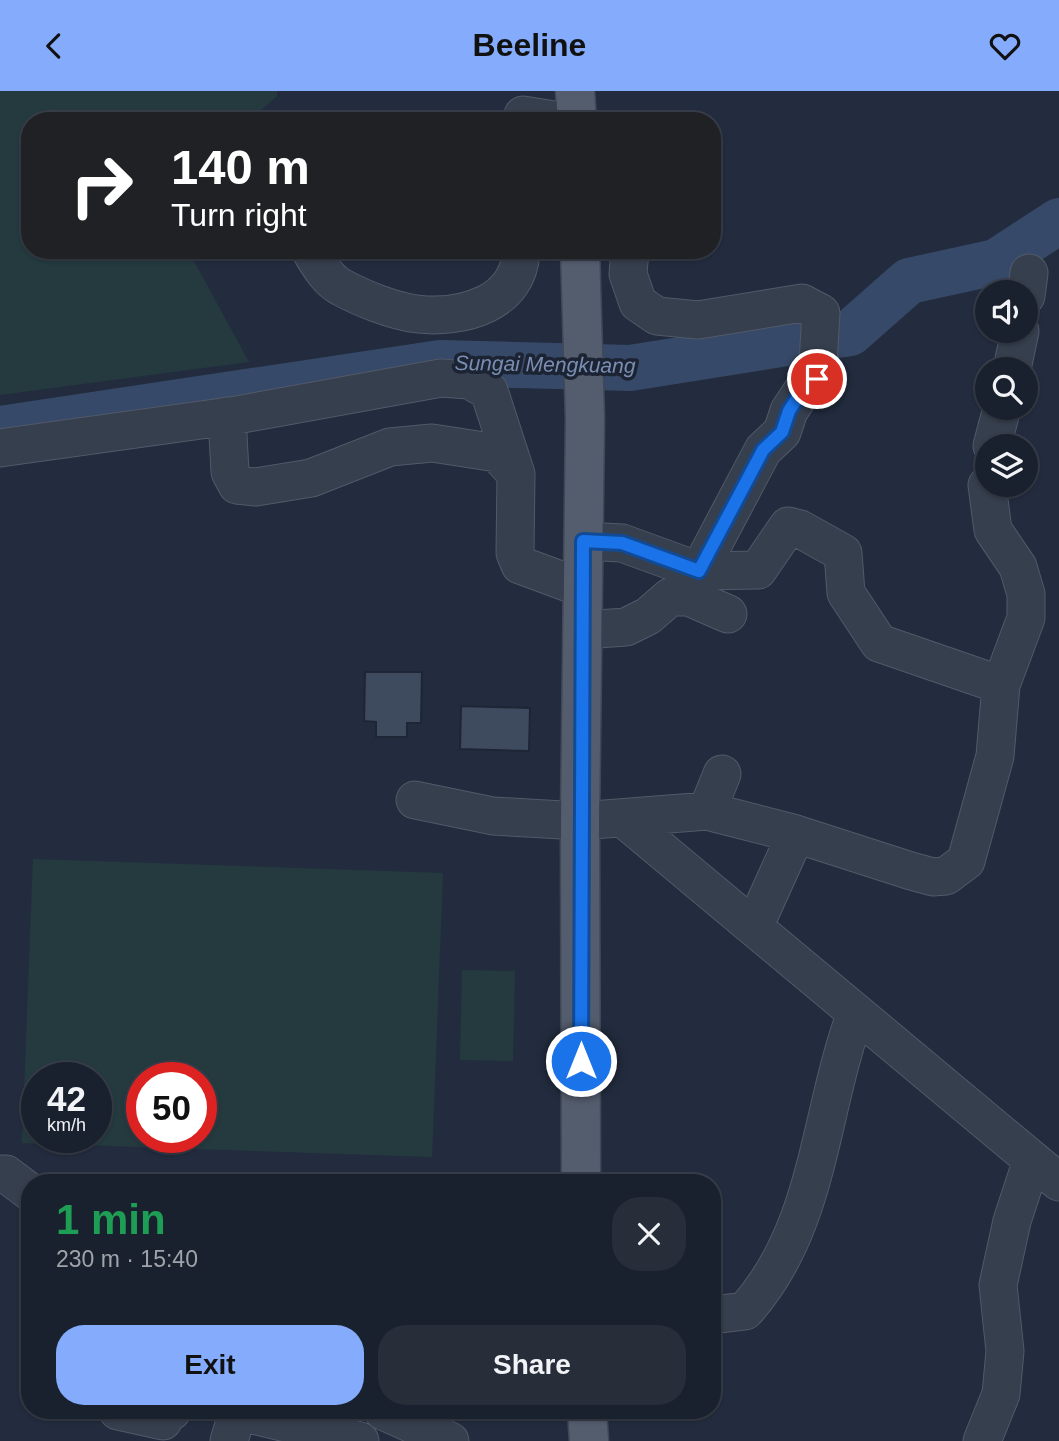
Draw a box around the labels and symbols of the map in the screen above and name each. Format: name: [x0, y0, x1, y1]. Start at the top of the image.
pin: [787, 349, 847, 409]
water label: Sungai Mengkuang: [454, 351, 636, 377]
position arrow: [544, 1024, 618, 1098]
speed limit sign: 50: [126, 1062, 217, 1153]

